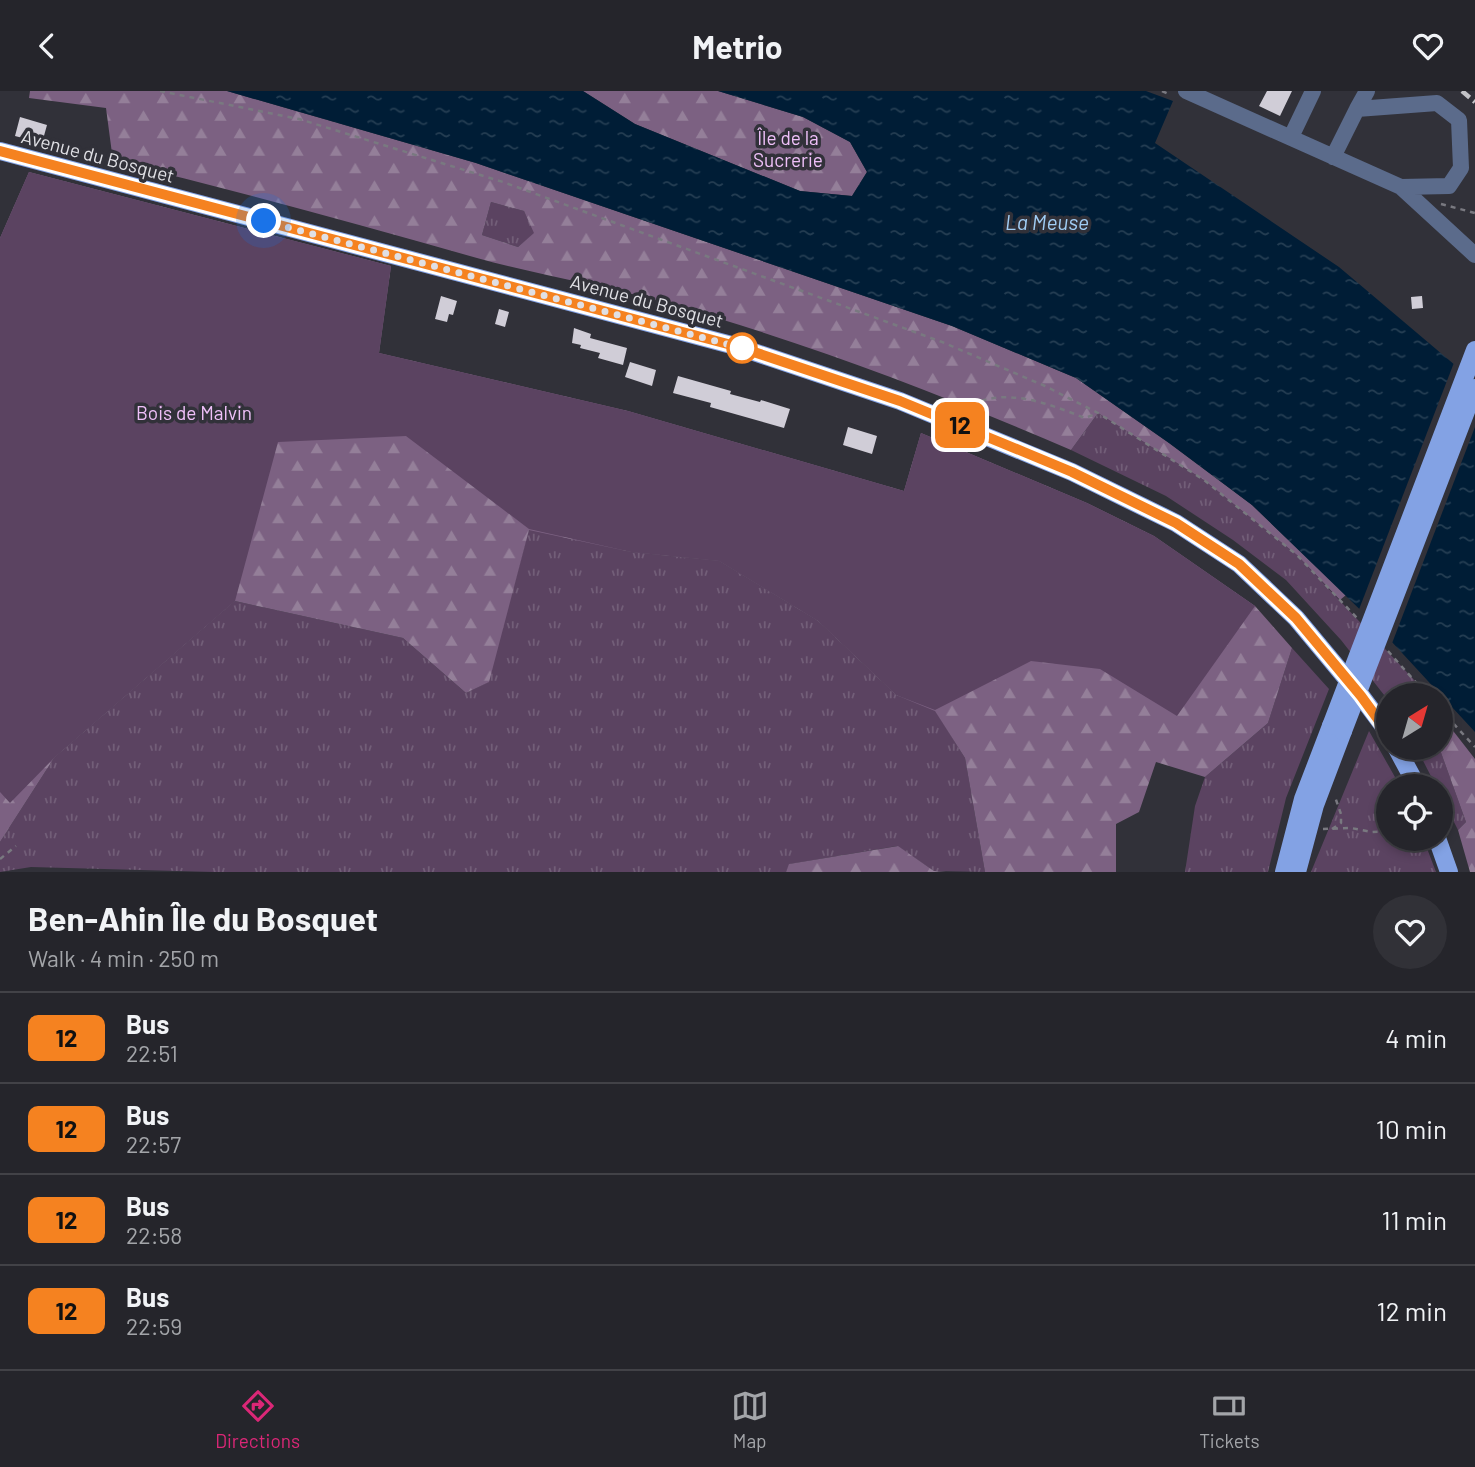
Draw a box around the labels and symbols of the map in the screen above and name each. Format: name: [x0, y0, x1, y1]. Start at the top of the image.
street label: Avenue du Bosquet: [19, 124, 177, 187]
park label: Île de la Sucrerie: [753, 126, 823, 171]
your location: [246, 203, 281, 238]
water label: La Meuse: [1005, 209, 1089, 234]
street label: Avenue du Bosquet: [568, 269, 726, 332]
unlabelled marker: [727, 333, 757, 363]
park label: Bois de Malvin: [136, 401, 252, 424]
line badge: 12: [928, 402, 992, 448]
north arrow: [1376, 683, 1452, 759]

